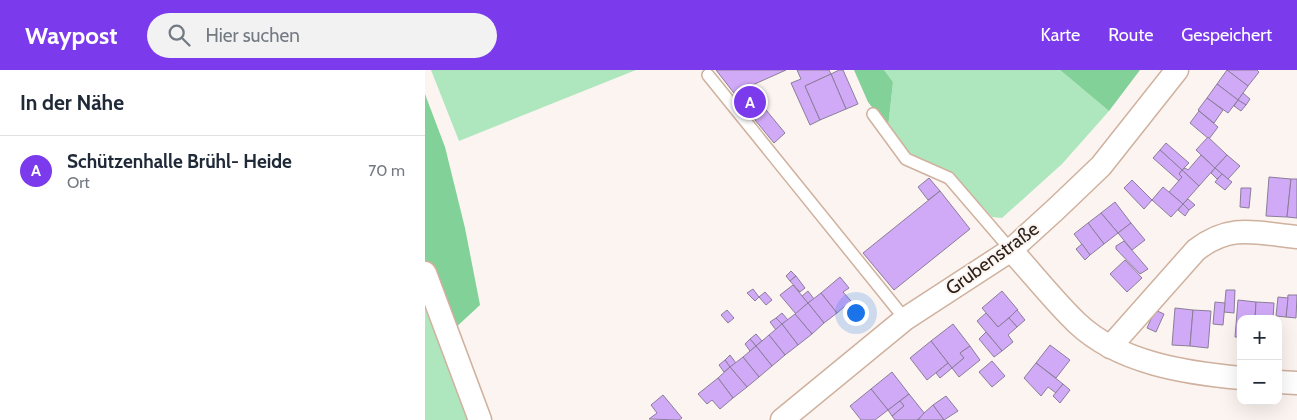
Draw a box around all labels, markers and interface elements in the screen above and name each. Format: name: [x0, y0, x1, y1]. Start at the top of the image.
search box: [147, 13, 497, 58]
text: Waypost: [25, 21, 117, 50]
icon: search: [165, 21, 193, 49]
text: Hier suchen: [205, 24, 300, 47]
text: Karte: [1041, 24, 1080, 46]
text: Route: [1108, 24, 1153, 46]
text: Gespeichert: [1181, 24, 1272, 46]
pin: A: [734, 83, 766, 121]
text: In der Nähe: [20, 90, 124, 115]
text: Schützenhalle Brühl- Heide: [67, 150, 292, 173]
text: A: [31, 161, 41, 180]
text: 70 m: [368, 161, 405, 180]
text: Ort: [67, 173, 90, 192]
street label: Grubenstraße: [941, 217, 1044, 300]
your location: [843, 300, 869, 326]
map controls: [1237, 315, 1282, 405]
button: +: [1237, 315, 1282, 360]
button: −: [1237, 360, 1282, 405]

